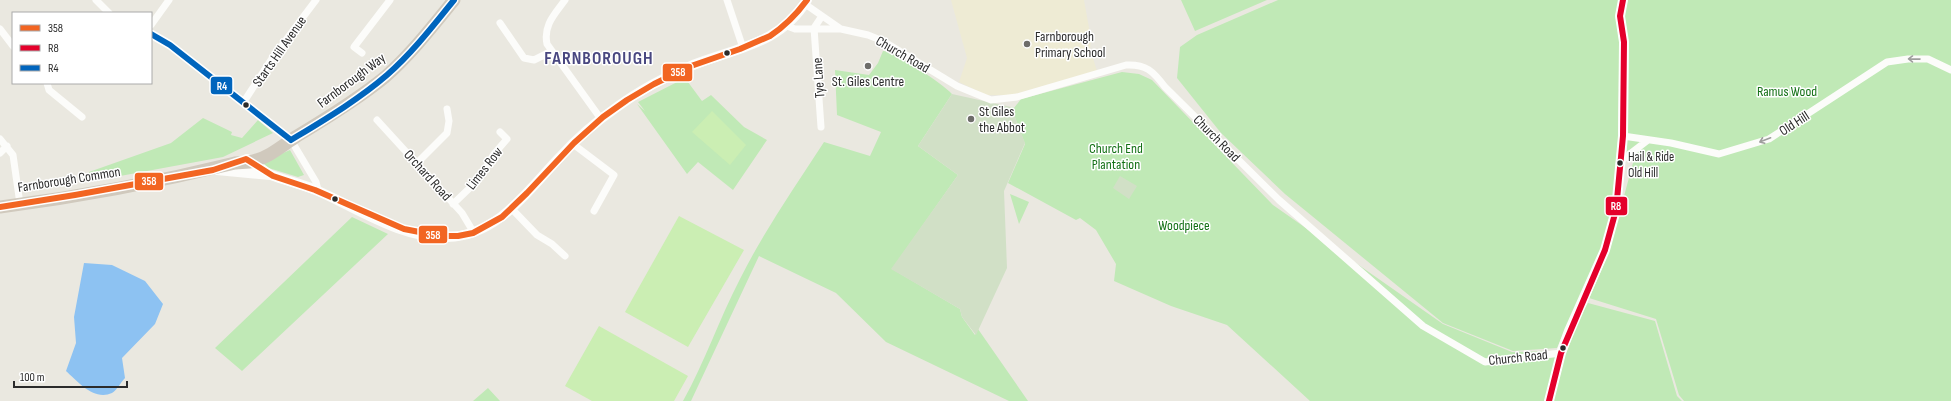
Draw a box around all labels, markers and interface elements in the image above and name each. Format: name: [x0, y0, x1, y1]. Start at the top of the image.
legend: [12, 12, 152, 84]
street label: Starts Hill Avenue: [249, 13, 310, 90]
text: 358: [48, 21, 63, 36]
place label: Farnborough Primary School: [1035, 28, 1105, 61]
street label: Church Road: [873, 32, 933, 77]
marker: Farnborough Primary School: [1022, 39, 1032, 49]
text: R8: [48, 41, 59, 56]
district label: FARNBOROUGH: [544, 48, 654, 69]
unlabelled marker: [722, 48, 732, 58]
street label: Farnborough Way: [314, 49, 389, 111]
one-way arrow: [1908, 55, 1921, 63]
street label: Tye Lane: [809, 57, 828, 99]
text: R4: [48, 61, 58, 76]
marker: St. Giles Centre: [863, 61, 873, 71]
line badge: 358: [662, 63, 693, 82]
text: 358: [671, 66, 685, 79]
place label: St. Giles Centre: [832, 73, 904, 90]
line badge: R4: [210, 76, 233, 95]
text: R4: [217, 80, 227, 93]
park label: Ramus Wood: [1757, 83, 1817, 100]
unlabelled marker: [241, 100, 251, 110]
place label: St Giles the Abbot: [979, 103, 1025, 136]
street label: Old Hill: [1776, 107, 1813, 139]
street label: Church Road: [1190, 111, 1244, 166]
marker: St Giles the Abbot: [966, 114, 976, 124]
one-way arrow: [1760, 136, 1772, 144]
park label: Church End Plantation: [1089, 140, 1143, 173]
street label: Limes Row: [462, 143, 506, 193]
street label: Orchard Road: [400, 146, 455, 204]
place label: Hail & Ride Old Hill: [1628, 149, 1674, 181]
marker: Hail & Ride Old Hill: [1615, 158, 1625, 168]
street label: Farnborough Common: [17, 163, 122, 196]
line badge: 358: [134, 172, 164, 191]
text: 358: [142, 175, 156, 188]
unlabelled marker: [330, 194, 340, 204]
line badge: R8: [1605, 196, 1628, 216]
text: R8: [1611, 200, 1621, 213]
park label: Woodpiece: [1158, 217, 1210, 234]
line badge: 358: [418, 225, 448, 244]
text: 358: [426, 229, 440, 242]
unlabelled marker: [1558, 343, 1568, 353]
street label: Church Road: [1488, 346, 1549, 369]
scale bar: [14, 363, 127, 389]
text: 100 m: [20, 370, 45, 385]

